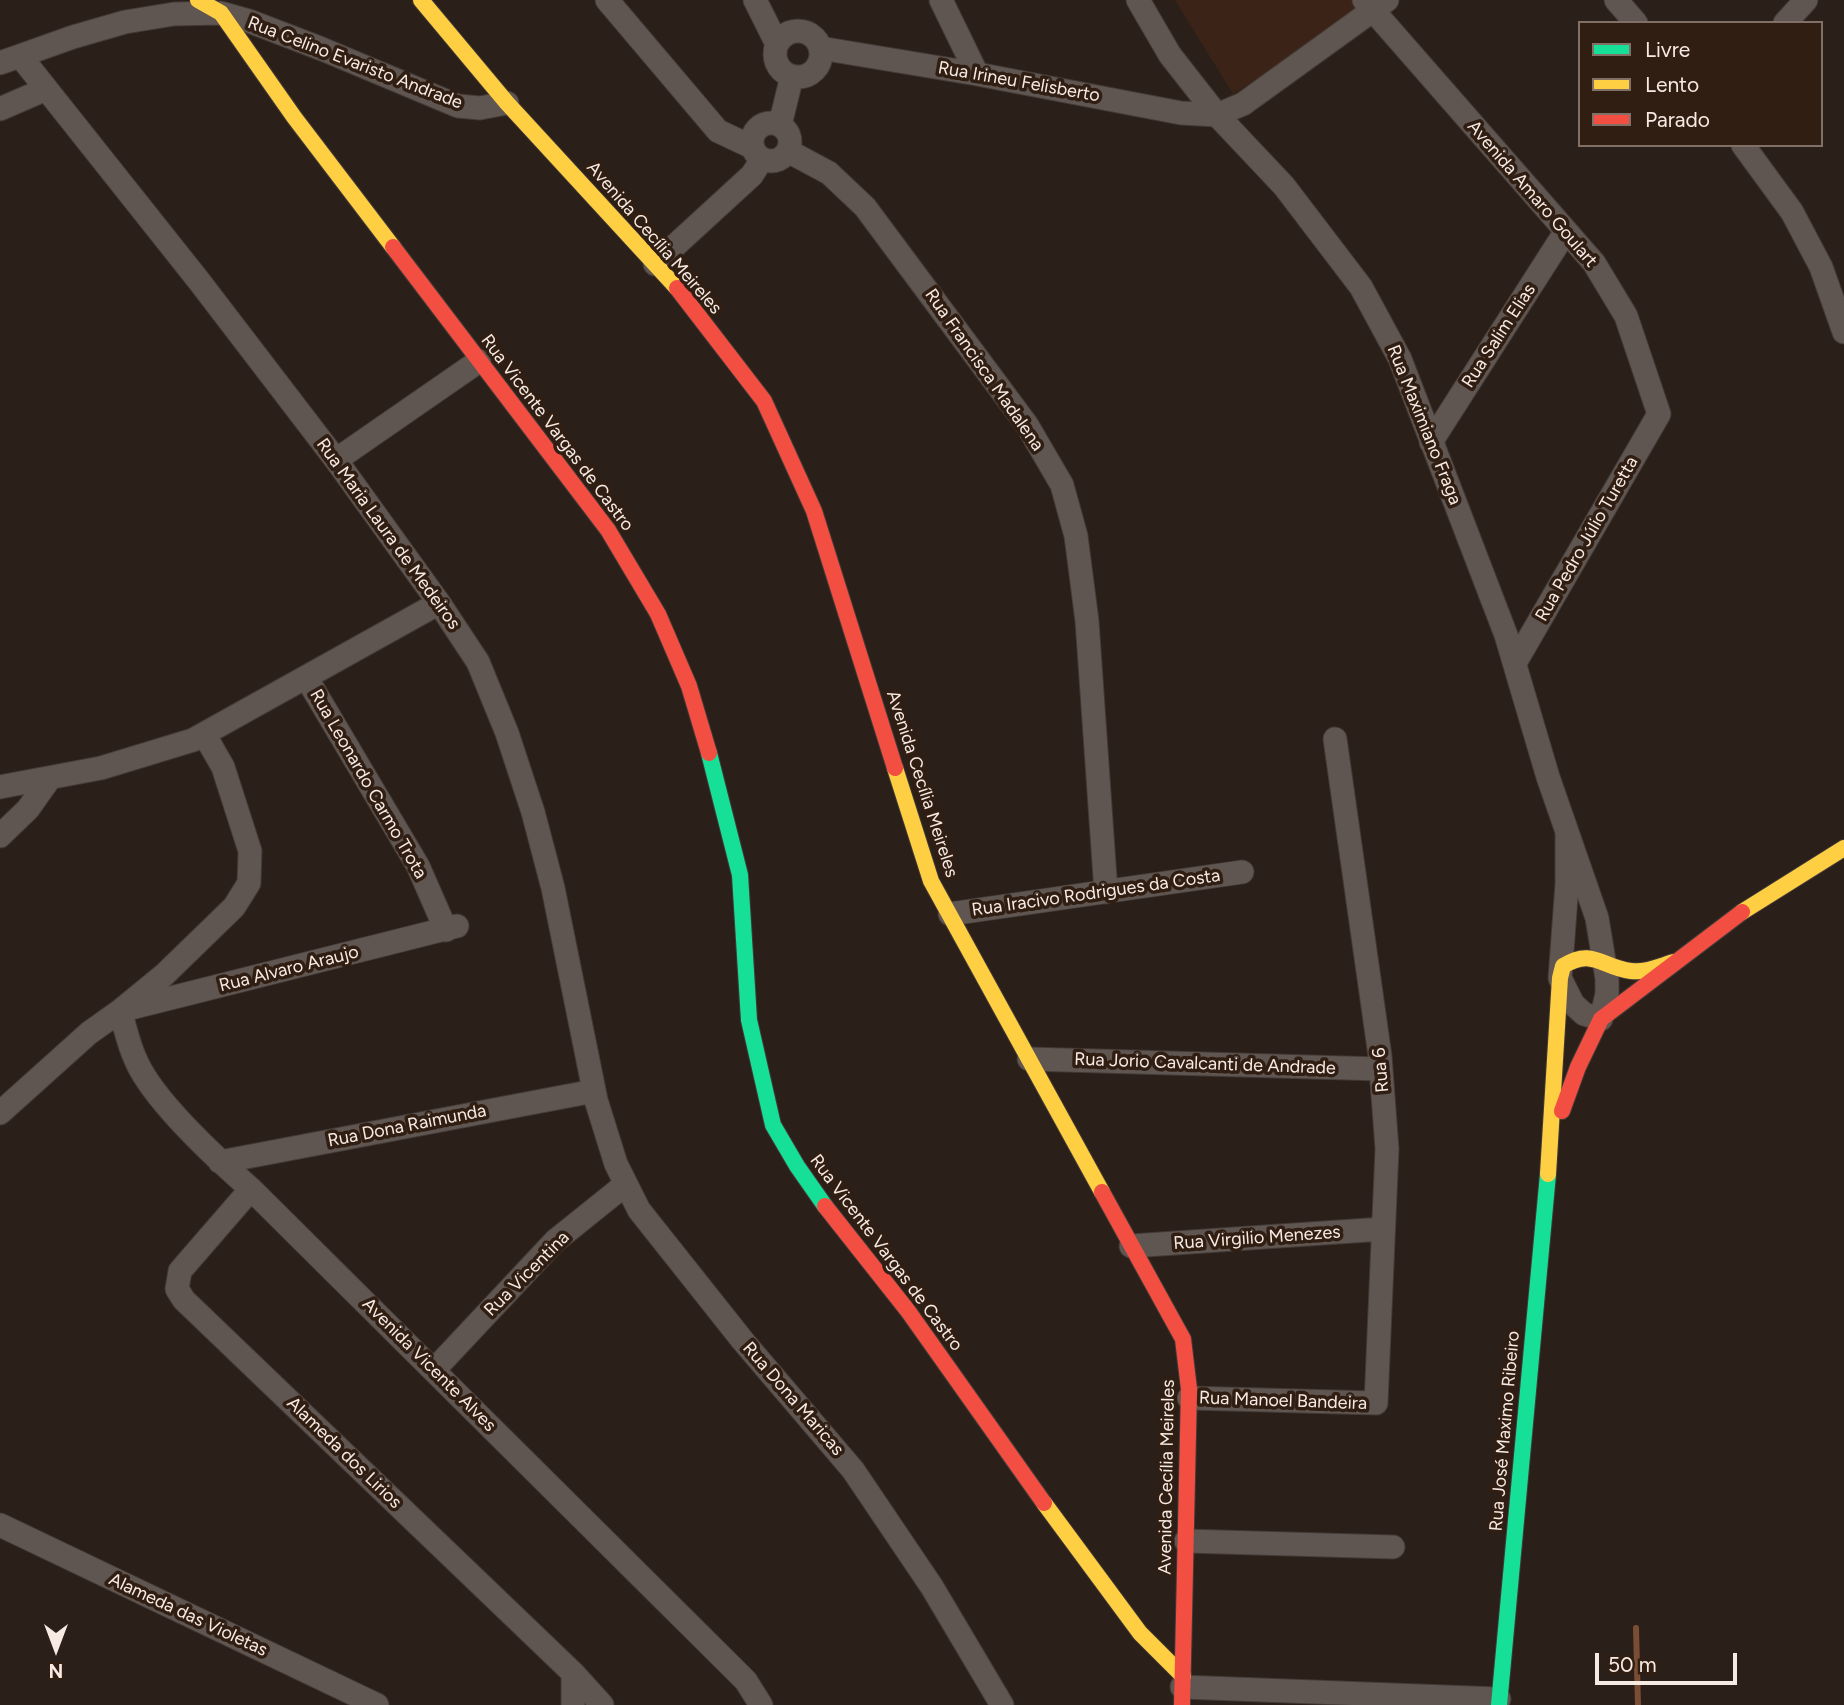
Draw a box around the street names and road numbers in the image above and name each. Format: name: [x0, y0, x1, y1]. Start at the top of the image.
street label: Rua Celino Evaristo Andrade: [244, 12, 466, 114]
street label: Rua Irineu Felisberto: [936, 57, 1102, 107]
street label: Avenida Amaro Goulart: [1462, 116, 1602, 272]
street label: Avenida Cecília Meireles: [582, 157, 726, 319]
street label: Rua Salim Elias: [1457, 280, 1541, 392]
street label: Rua Francisca Madalena: [920, 285, 1048, 455]
street label: Rua Vicente Vargas de Castro: [476, 330, 638, 536]
street label: Rua Maximiano Fraga: [1382, 342, 1466, 508]
street label: Rua Maria Laura de Medeiros: [311, 434, 465, 634]
street label: Rua Pedro Júlio Turetta: [1531, 453, 1643, 625]
street label: Rua Leonardo Carmo Trota: [305, 685, 431, 883]
street label: Avenida Cecília Meireles: [882, 688, 962, 880]
street label: Rua Iracivo Rodrigues da Costa: [970, 865, 1222, 921]
street label: Rua Alvaro Araujo: [217, 941, 361, 997]
street label: Rua 6: [1368, 1047, 1394, 1093]
street label: Rua Jorio Cavalcanti de Andrade: [1074, 1049, 1336, 1079]
street label: Rua Dona Raimunda: [326, 1100, 488, 1152]
street label: Rua Vicente Vargas de Castro: [805, 1150, 967, 1356]
street label: Rua Virgilio Menezes: [1173, 1221, 1341, 1255]
street label: Rua Vicentina: [480, 1227, 574, 1321]
street label: Avenida Vicente Alves: [358, 1294, 500, 1436]
street label: Rua José Maximo Ribeiro: [1485, 1330, 1525, 1532]
street label: Rua Dona Maricas: [738, 1338, 848, 1460]
street label: Avenida Cecília Meireles: [1154, 1379, 1180, 1575]
street label: Rua Manoel Bandeira: [1199, 1387, 1367, 1415]
street label: Alameda dos Lirios: [282, 1393, 406, 1513]
street label: Alameda das Violetas: [105, 1569, 271, 1661]

